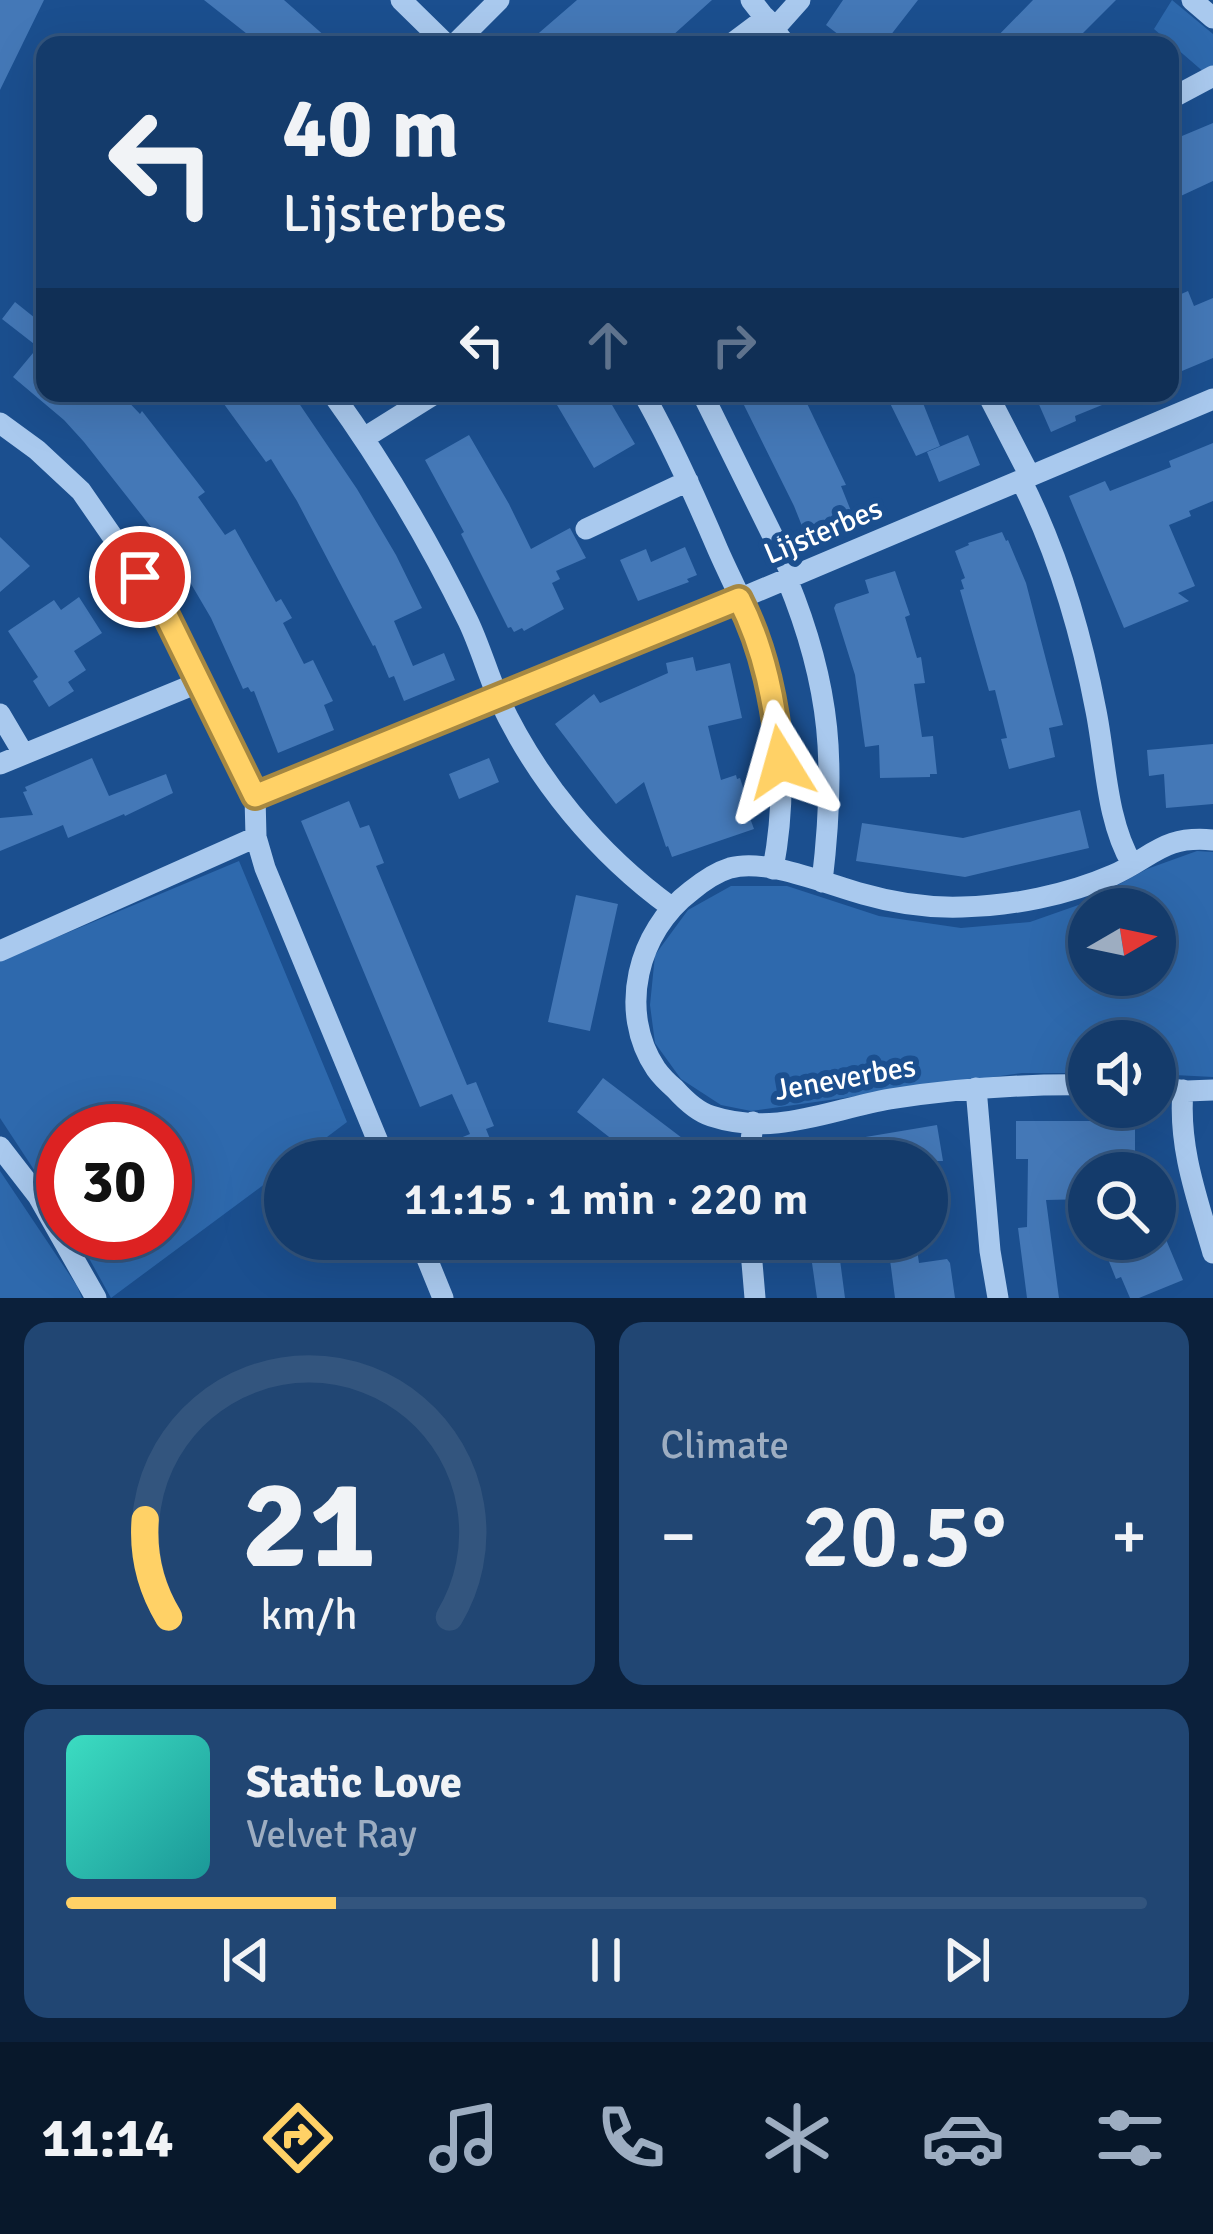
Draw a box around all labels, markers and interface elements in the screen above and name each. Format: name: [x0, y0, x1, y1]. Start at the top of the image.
text: 40 m: [282, 77, 459, 181]
icon: left: [84, 84, 240, 240]
text: Lijsterbes: [282, 180, 507, 247]
icon: left: [449, 312, 515, 378]
icon: ahead: [575, 312, 641, 378]
icon: right: [701, 312, 767, 378]
street label: Lijsterbes: [758, 490, 888, 573]
pin: [89, 526, 191, 628]
icon: arrive: [107, 544, 173, 610]
position arrow: [718, 699, 844, 825]
north arrow: [1068, 888, 1176, 996]
map controls: [1068, 888, 1176, 1260]
button: sound: [1068, 1020, 1176, 1128]
street label: Jeneverbes: [772, 1048, 919, 1109]
speed limit sign: 30: [36, 1104, 192, 1260]
button: search: [1068, 1152, 1176, 1260]
text: 11:15 · 1 min · 220 m: [404, 1172, 808, 1227]
text: Climate: [661, 1421, 789, 1469]
text: 21: [242, 1449, 377, 1602]
text: 20.5°: [801, 1481, 1006, 1592]
text: −: [661, 1496, 696, 1577]
text: +: [1111, 1496, 1147, 1577]
text: km/h: [261, 1588, 358, 1641]
text: Static Love: [246, 1755, 462, 1810]
text: Velvet Ray: [246, 1810, 417, 1858]
icon: previous: [213, 1927, 279, 1993]
icon: pause: [573, 1927, 639, 1993]
icon: next: [934, 1927, 1000, 1993]
icon: directions: [256, 2096, 340, 2180]
icon: music: [422, 2096, 506, 2180]
icon: phone: [589, 2096, 673, 2180]
icon: climate: [755, 2096, 839, 2180]
icon: car: [921, 2096, 1005, 2180]
icon: filters: [1088, 2096, 1172, 2180]
text: 11:14: [41, 2105, 174, 2172]

